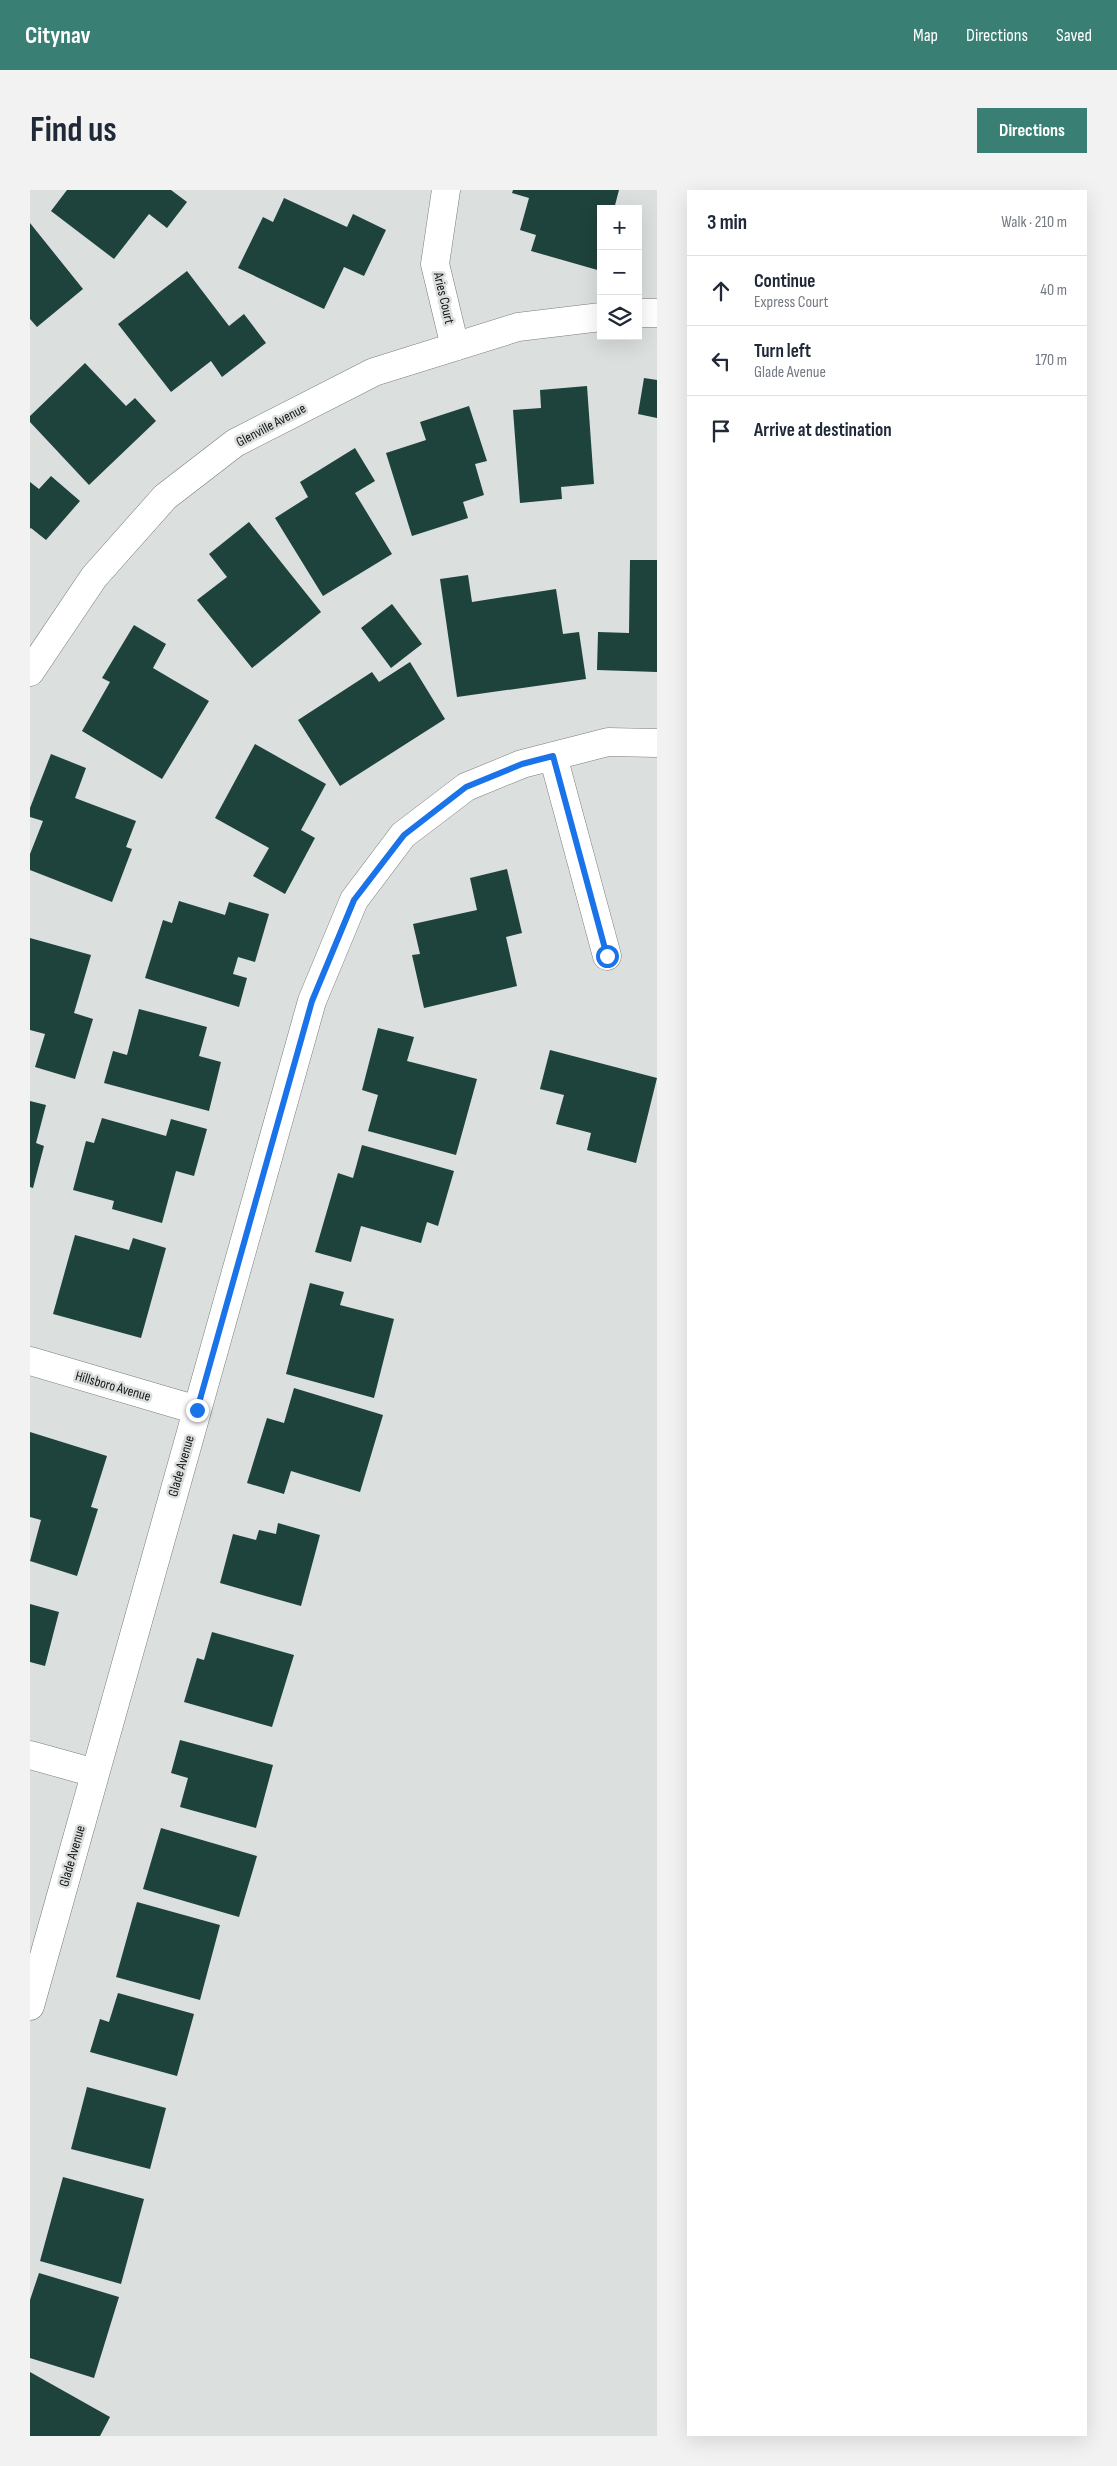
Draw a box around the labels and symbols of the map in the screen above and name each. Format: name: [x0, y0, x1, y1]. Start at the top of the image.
street label: Aries Court: [430, 270, 458, 326]
street label: Glenville Avenue: [233, 400, 309, 450]
route start: [596, 945, 619, 968]
street label: Hillsboro Avenue: [73, 1367, 153, 1405]
route end: [186, 1399, 209, 1422]
street label: Glade Avenue: [164, 1433, 198, 1499]
street label: Glade Avenue: [55, 1823, 89, 1889]

